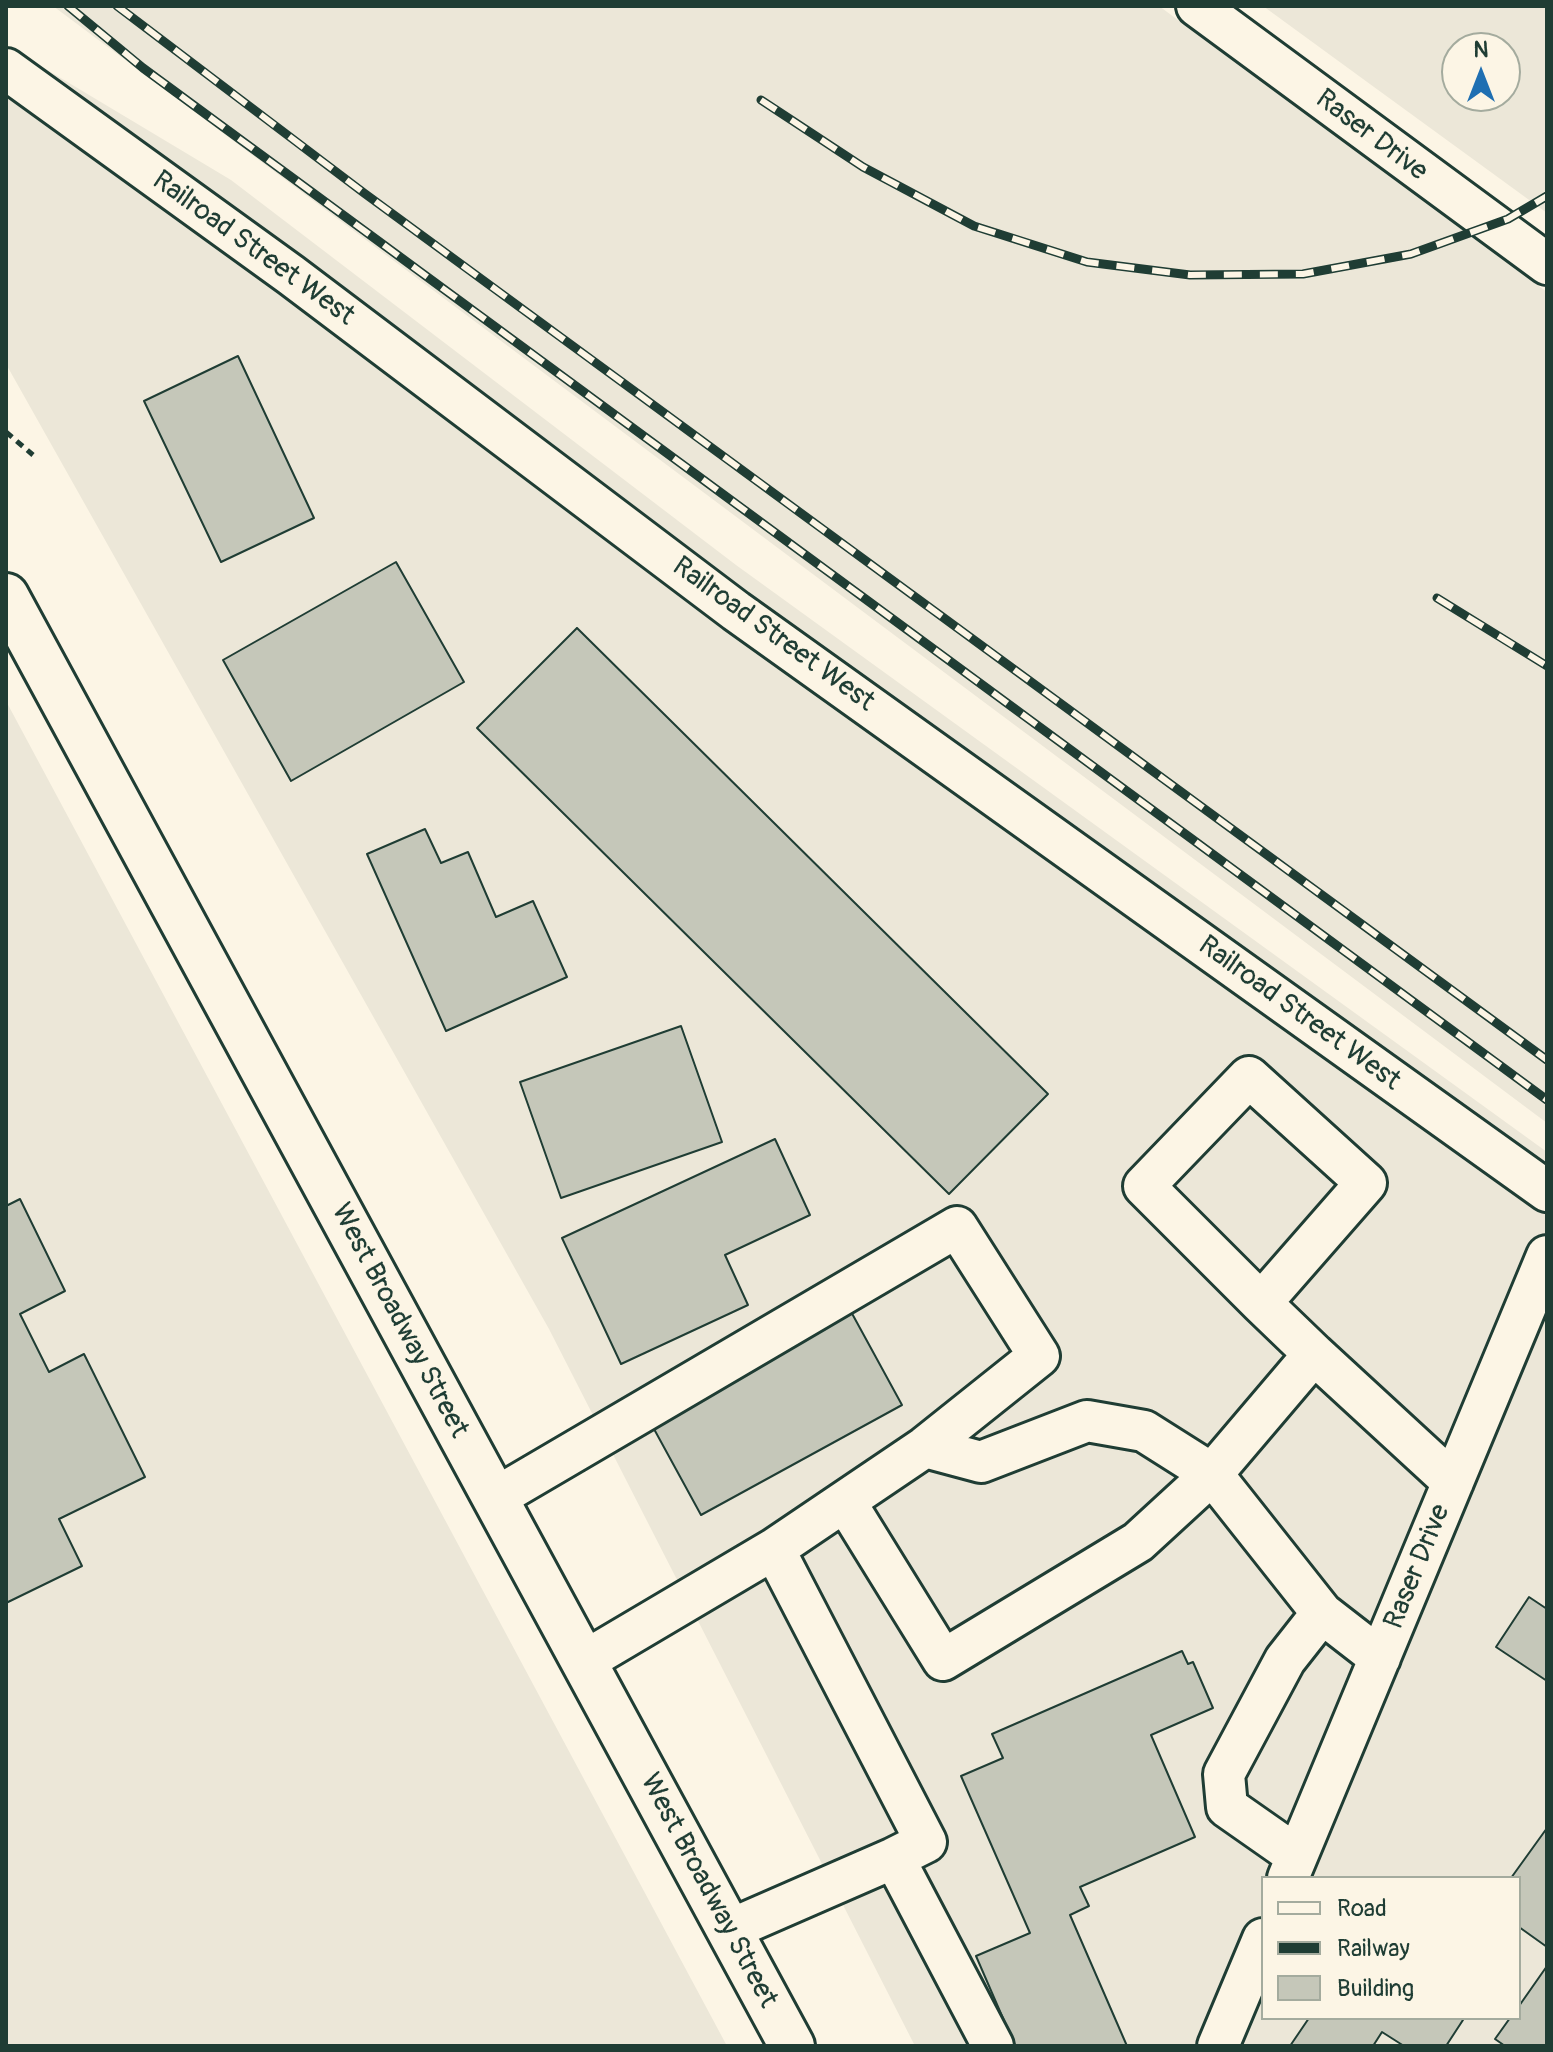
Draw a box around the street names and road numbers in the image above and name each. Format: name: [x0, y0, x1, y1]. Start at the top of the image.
street label: Raser Drive: [1308, 83, 1434, 189]
street label: Railroad Street West: [145, 164, 361, 334]
street label: Railroad Street West: [665, 550, 881, 720]
street label: Railroad Street West: [1191, 929, 1407, 1099]
street label: West Broadway Street: [323, 1198, 475, 1444]
street label: Raser Drive: [1378, 1500, 1458, 1634]
street label: West Broadway Street: [632, 1768, 784, 2014]

